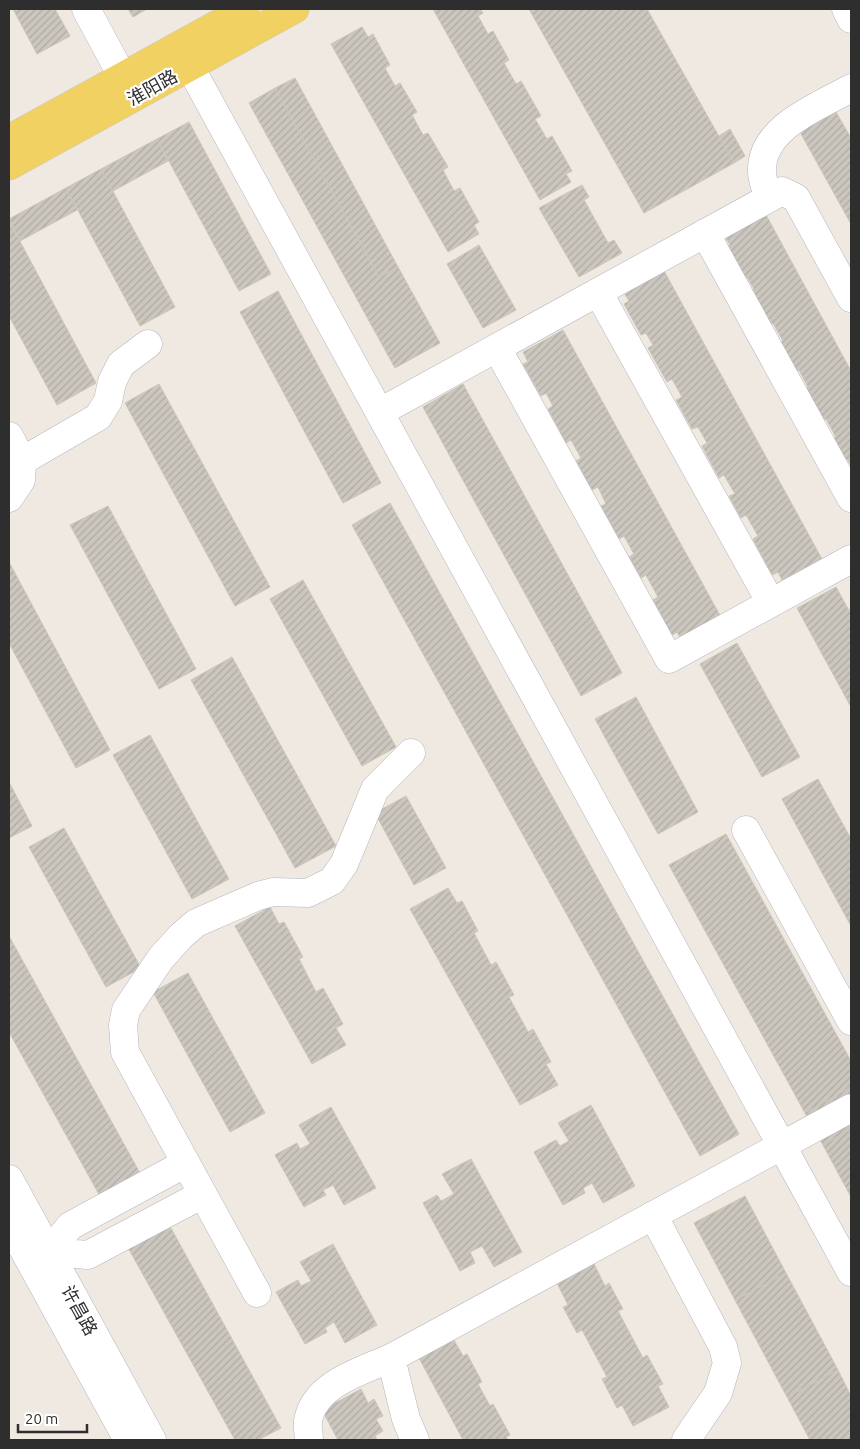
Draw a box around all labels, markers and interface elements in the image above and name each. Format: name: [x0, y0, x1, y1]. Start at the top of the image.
street label: 淮阳路: [124, 65, 180, 109]
street label: 许昌路: [58, 1282, 102, 1338]
scale bar: [18, 1402, 86, 1434]
text: 20 m: [25, 1410, 58, 1427]

